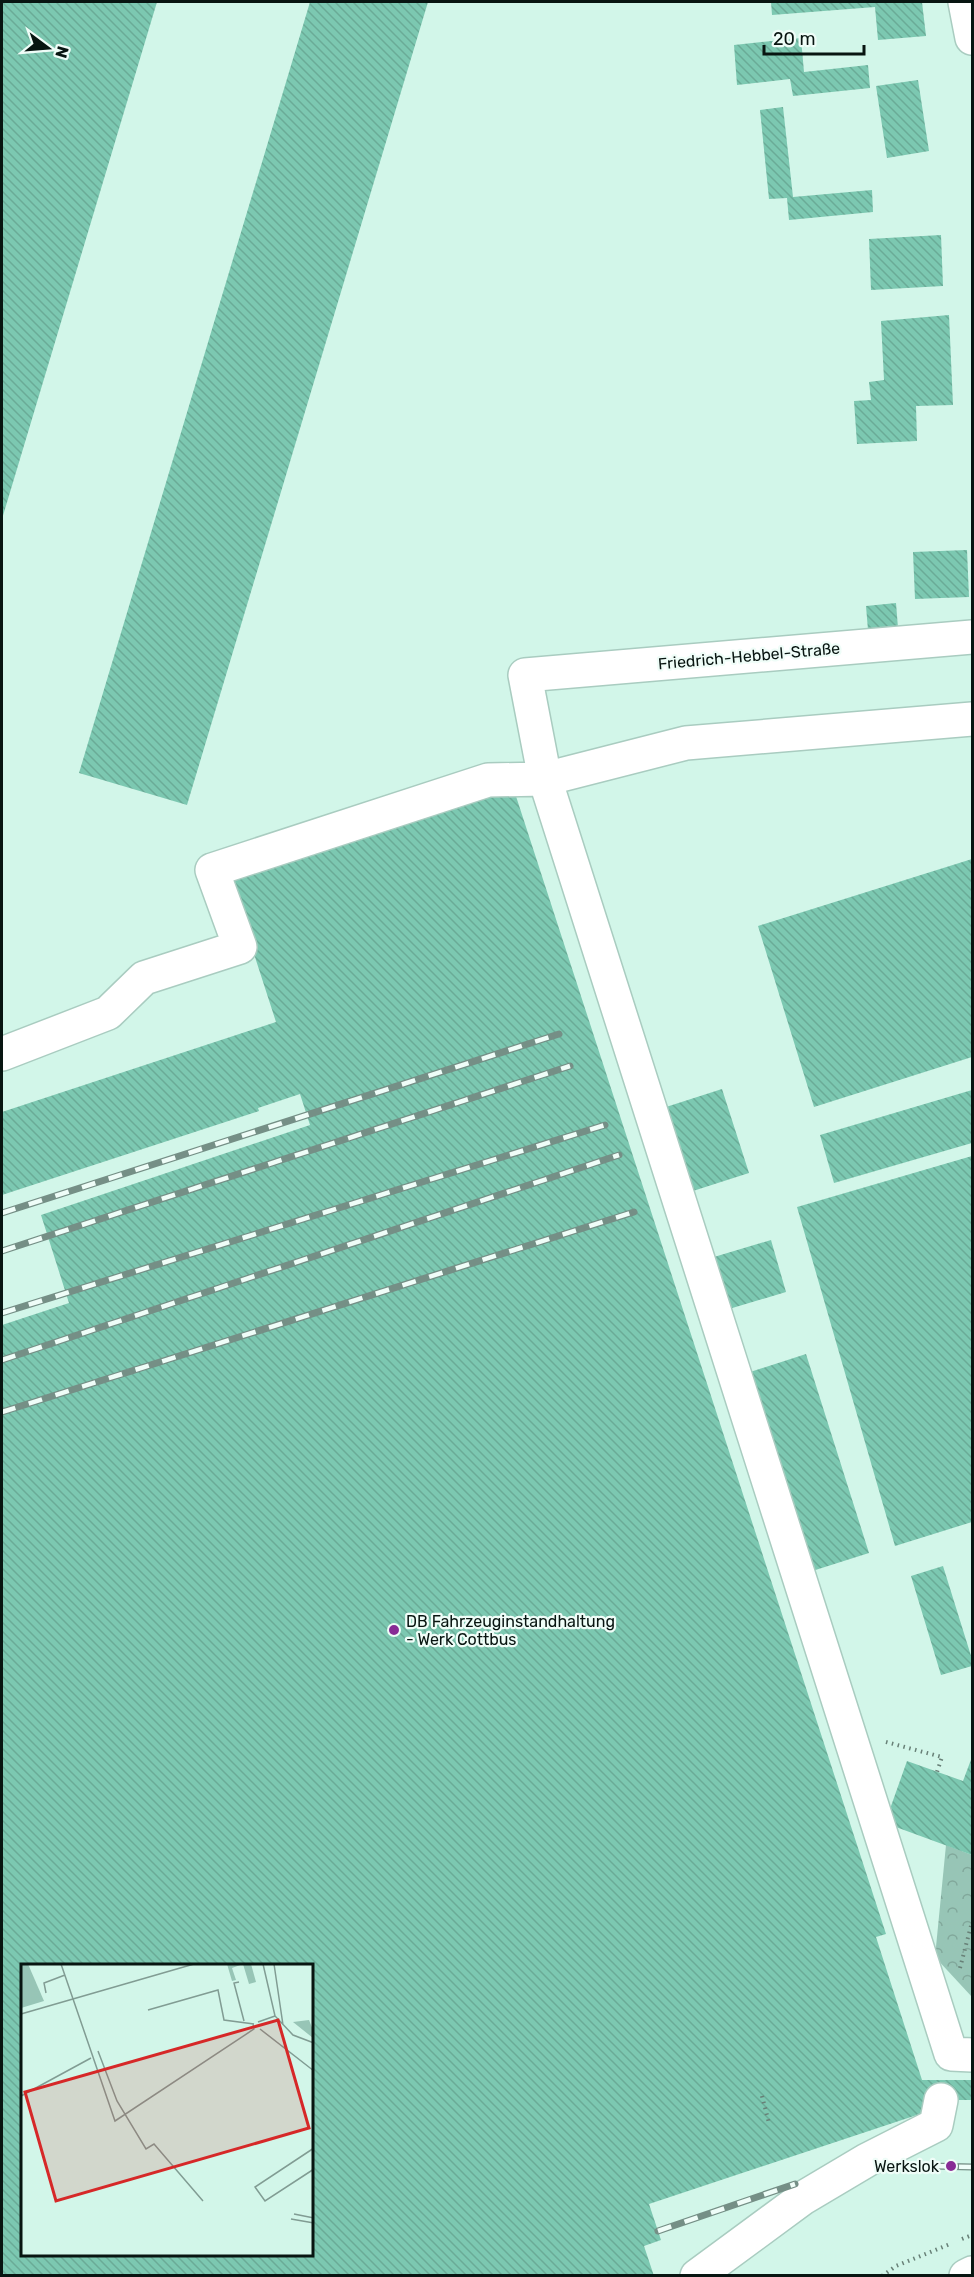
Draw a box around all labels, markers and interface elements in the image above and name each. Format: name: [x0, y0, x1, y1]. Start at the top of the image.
north arrow: [18, 18, 78, 78]
scale bar: [764, 18, 864, 56]
text: 20 m: [773, 28, 815, 50]
text: N: [51, 44, 73, 60]
street label: Friedrich-Hebbel-Straße: [657, 639, 841, 673]
place label: DB Fahrzeuginstandhaltung - Werk Cottbus: [406, 1612, 615, 1649]
marker: DB Fahrzeuginstandhaltung - Werk Cottbus: [387, 1623, 401, 1637]
inset map: [21, 1964, 314, 2256]
place label: Werkslok: [874, 2157, 940, 2176]
marker: Werkslok: [944, 2159, 958, 2173]

